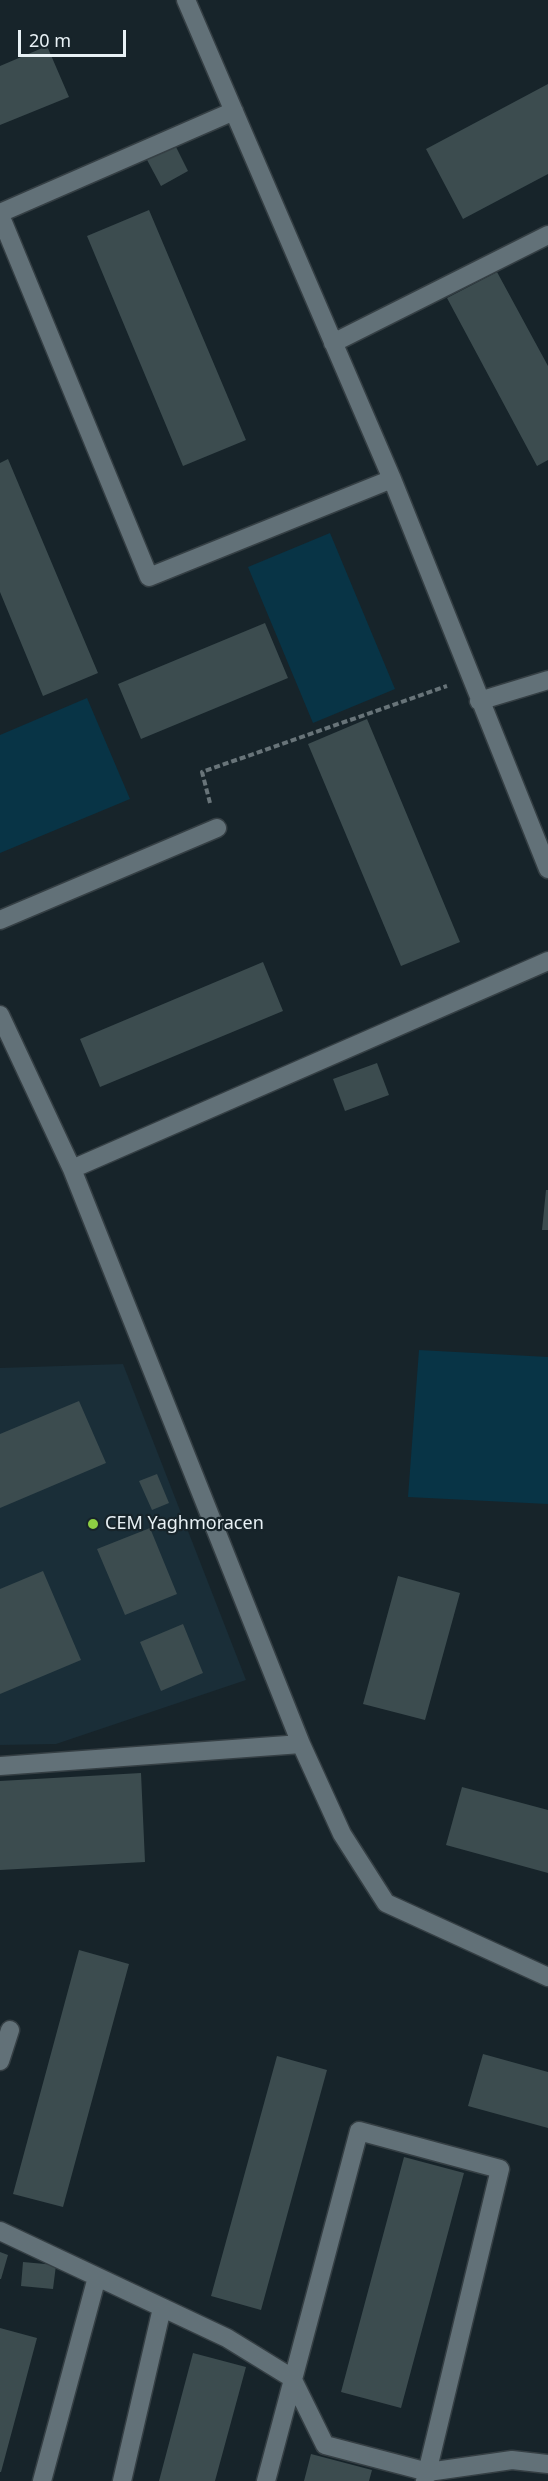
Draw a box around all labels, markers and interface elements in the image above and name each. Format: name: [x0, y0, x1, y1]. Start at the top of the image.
scale bar: [21, 18, 129, 56]
text: 20 m: [29, 28, 71, 52]
place label: CEM Yaghmoracen: [105, 1513, 264, 1535]
marker: CEM Yaghmoracen: [86, 1517, 100, 1531]

